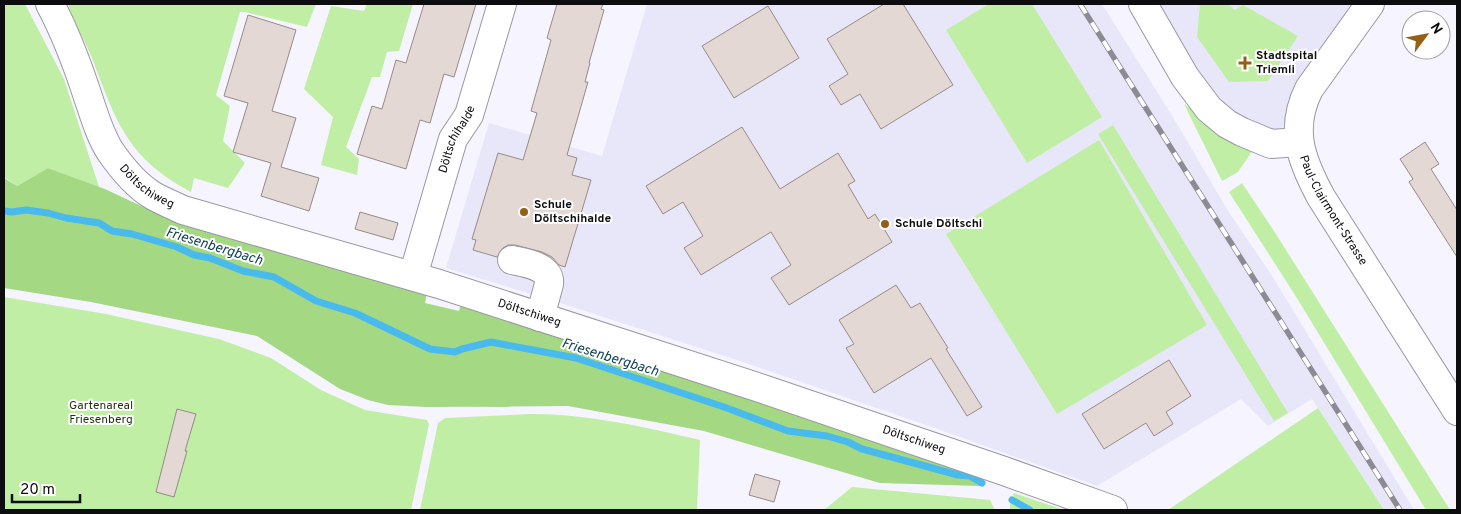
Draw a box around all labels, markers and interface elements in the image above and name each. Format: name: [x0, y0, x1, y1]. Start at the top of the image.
north arrow: [1401, 10, 1451, 60]
text: N: [1426, 20, 1446, 38]
place label: Stadtspital Triemli: [1256, 48, 1317, 78]
marker: Stadtspital Triemli: [1238, 56, 1252, 70]
street label: Döltschihalde: [435, 104, 479, 175]
street label: Paul-Clairmont-Strasse: [1295, 153, 1371, 269]
street label: Döltschiweg: [115, 161, 177, 213]
place label: Schule Döltschihalde: [534, 197, 611, 227]
marker: Schule Döltschihalde: [518, 206, 530, 218]
place label: Schule Döltschi: [895, 216, 982, 232]
marker: Schule Döltschi: [879, 218, 891, 230]
water label: Friesenbergbach: [164, 224, 265, 270]
street label: Döltschiweg: [495, 295, 563, 331]
water label: Friesenbergbach: [560, 335, 661, 381]
park label: Gartenareal Friesenberg: [69, 398, 133, 428]
street label: Döltschiweg: [880, 422, 948, 458]
scale bar: [12, 472, 80, 504]
text: 20 m: [20, 481, 55, 500]

